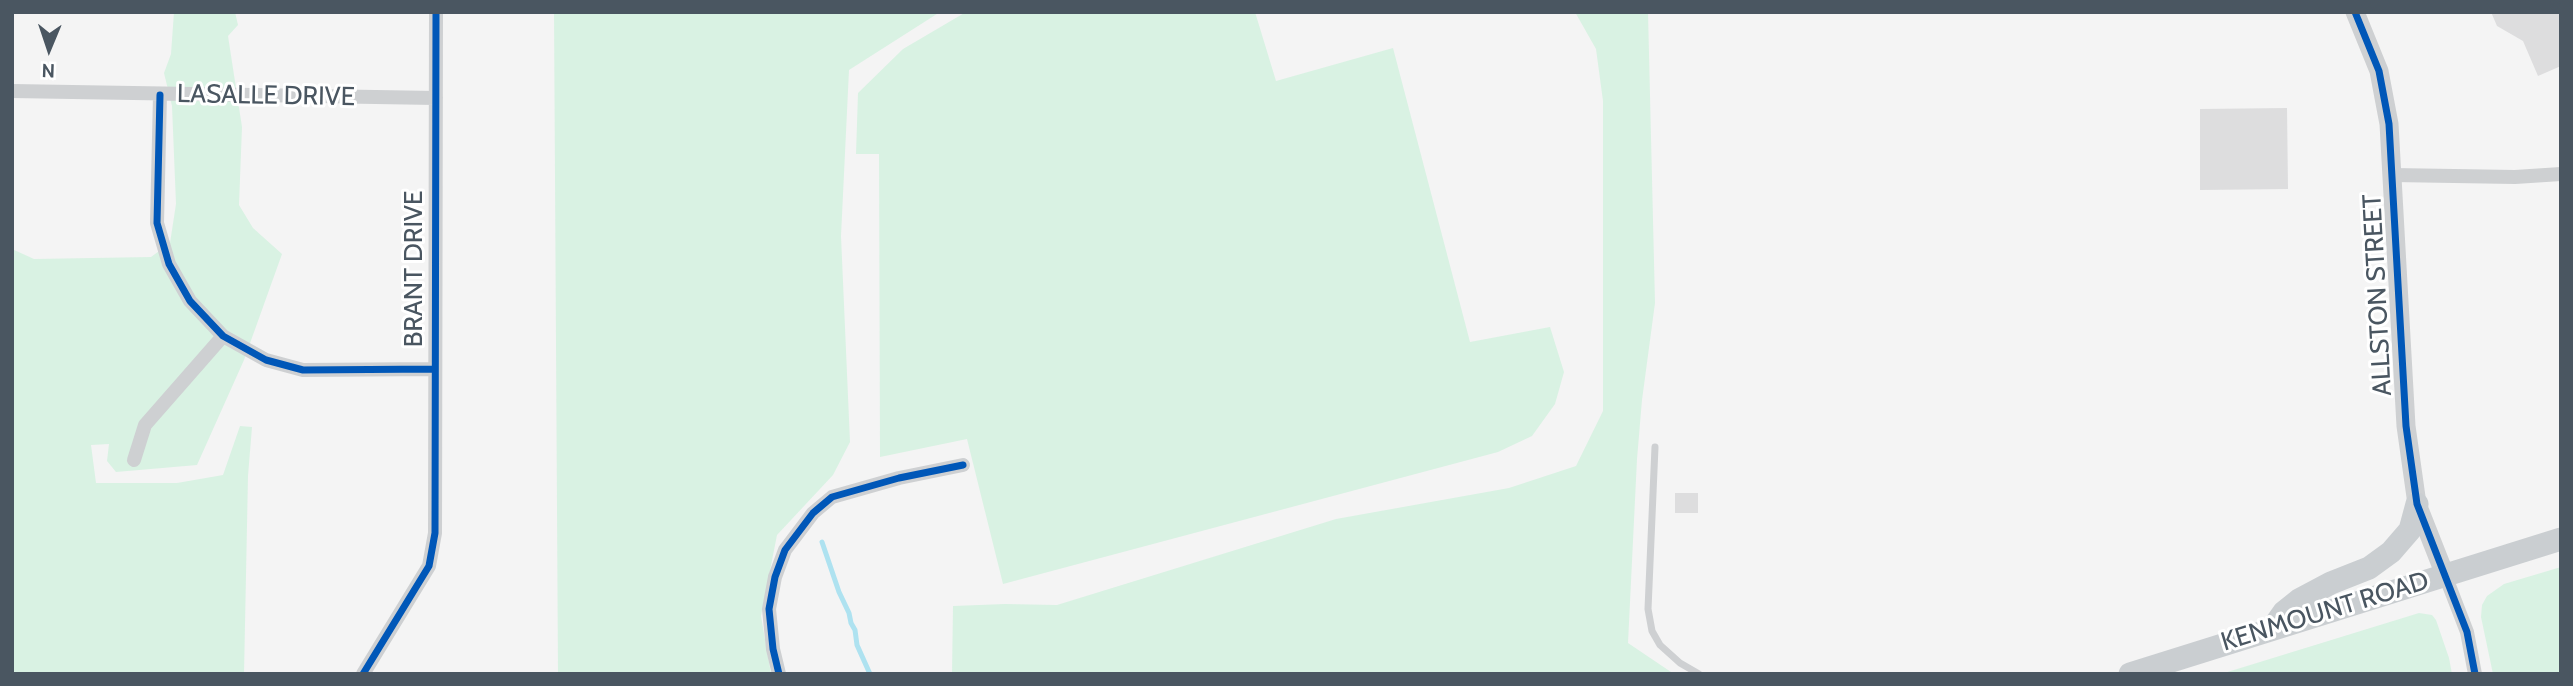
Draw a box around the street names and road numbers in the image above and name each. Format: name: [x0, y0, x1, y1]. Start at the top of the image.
street label: LASALLE DRIVE: [177, 79, 355, 113]
street label: BRANT DRIVE: [398, 191, 430, 347]
street label: ALLSTON STREET: [2357, 193, 2399, 397]
street label: KENMOUNT ROAD: [2217, 566, 2433, 658]

